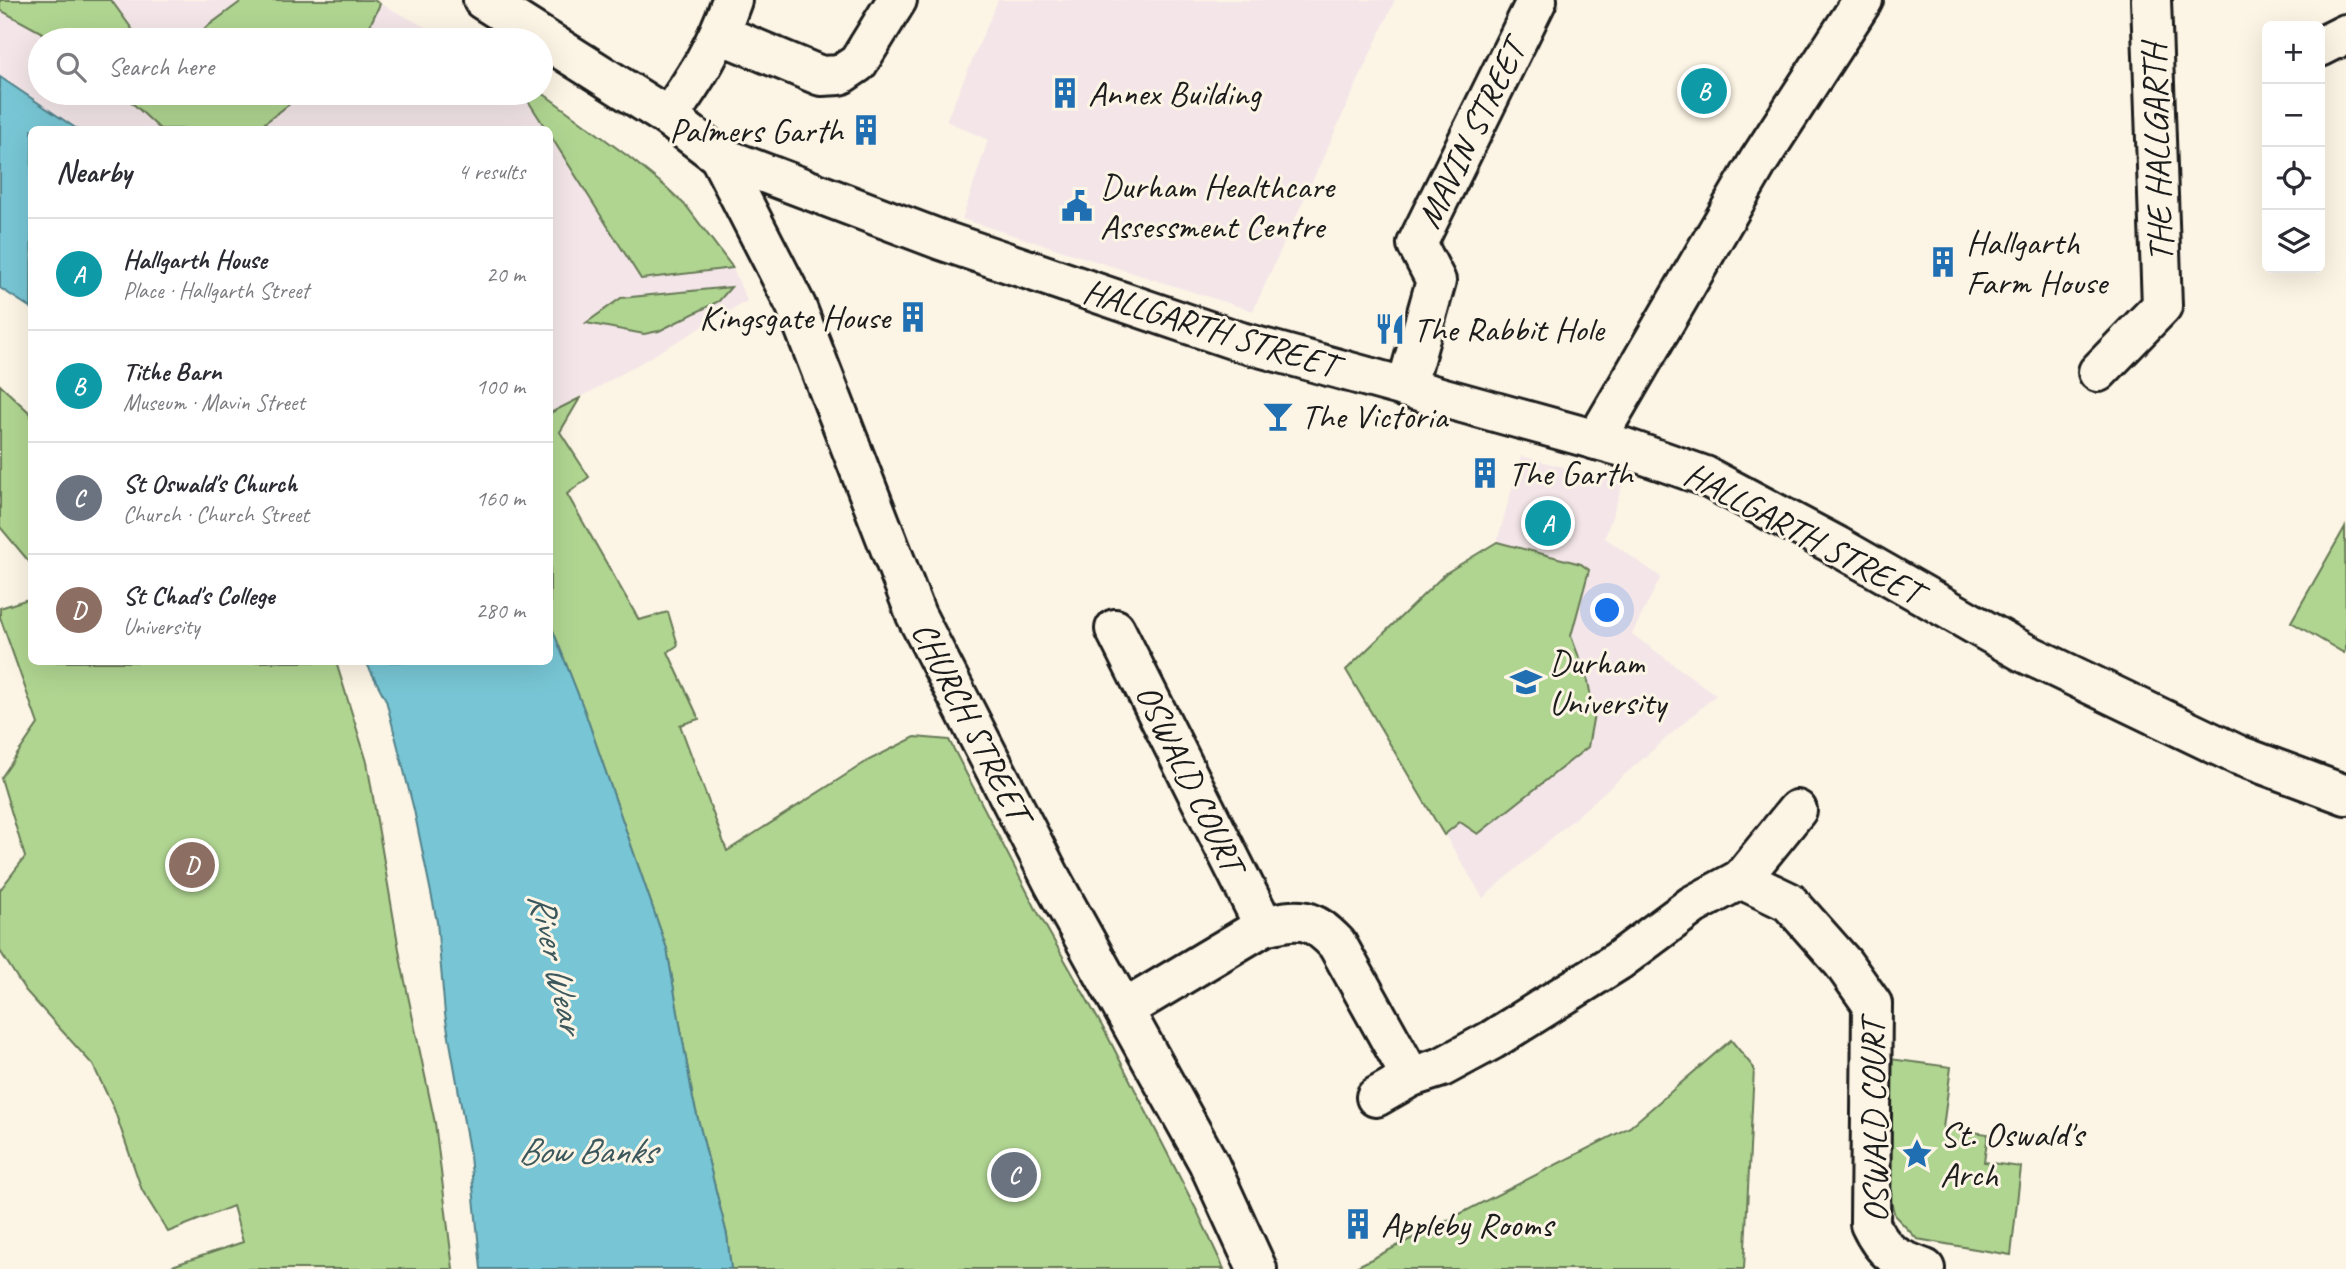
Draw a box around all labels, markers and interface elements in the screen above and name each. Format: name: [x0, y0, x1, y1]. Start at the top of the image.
map controls: [2262, 21, 2325, 273]
button: +: [2262, 21, 2325, 84]
street label: MAVIN STREET: [1406, 26, 1539, 235]
search box: [28, 28, 553, 105]
street label: THE HALLGARTH: [2131, 38, 2183, 263]
icon: search: [52, 48, 90, 86]
text: Search here: [108, 50, 214, 83]
pin: B: [1681, 65, 1727, 117]
place label: Annex Building: [1088, 71, 1262, 116]
building icon: Annex Building: [1048, 76, 1082, 110]
button: −: [2262, 84, 2325, 147]
place label: Palmers Garth: [669, 108, 845, 153]
building icon: Palmers Garth: [849, 113, 883, 147]
button: locate: [2262, 147, 2325, 210]
text: Nearby: [56, 153, 132, 191]
text: 4 results: [458, 157, 525, 186]
place label: Durham Healthcare Assessment Centre: [1100, 164, 1337, 249]
public building icon: Durham Healthcare Assessment Centre: [1060, 189, 1094, 223]
button: layers: [2262, 210, 2325, 273]
place label: Hallgarth Farm House: [1966, 220, 2110, 305]
text: Hallgarth House: [123, 243, 267, 276]
building icon: Hallgarth Farm House: [1926, 245, 1960, 279]
text: A: [73, 260, 85, 289]
text: 20 m: [486, 260, 525, 289]
street label: HALLGARTH STREET: [1078, 268, 1351, 390]
text: Place · Hallgarth Street: [123, 276, 309, 305]
place label: Kingsgate House: [699, 295, 893, 340]
building icon: Kingsgate House: [896, 300, 930, 334]
place label: The Rabbit Hole: [1413, 307, 1606, 352]
restaurant icon: The Rabbit Hole: [1373, 312, 1407, 346]
text: Tithe Barn: [123, 355, 221, 388]
text: B: [73, 372, 85, 401]
text: 100 m: [476, 372, 525, 401]
text: Museum · Mavin Street: [123, 388, 305, 417]
place label: The Victoria: [1301, 394, 1449, 439]
bar icon: The Victoria: [1261, 399, 1295, 433]
place label: The Garth: [1508, 451, 1634, 496]
street label: HALLGARTH STREET: [1677, 452, 1937, 619]
building icon: The Garth: [1468, 456, 1502, 490]
text: St Oswald's Church: [123, 467, 297, 500]
text: C: [74, 484, 84, 513]
text: 160 m: [476, 484, 525, 513]
pin: A: [1525, 497, 1571, 549]
text: Church · Church Street: [123, 500, 309, 529]
text: St Chad's College: [123, 579, 274, 612]
your location: [1590, 593, 1624, 627]
text: D: [72, 596, 86, 625]
text: 280 m: [476, 596, 525, 625]
text: University: [123, 612, 200, 641]
street label: CHURCH STREET: [902, 614, 1045, 836]
place label: Durham University: [1549, 640, 1669, 725]
school or university icon: Durham University: [1509, 665, 1543, 699]
street label: OSWALD COURT: [1125, 677, 1258, 885]
pin: D: [169, 839, 215, 891]
water label: River Wear: [518, 888, 597, 1042]
street label: OSWALD COURT: [1850, 1012, 1898, 1223]
place label: St. Oswald's Arch: [1940, 1112, 2086, 1197]
water label: Bow Banks: [518, 1127, 662, 1174]
place icon: St. Oswald's Arch: [1900, 1137, 1934, 1171]
pin: C: [991, 1149, 1037, 1201]
place label: Appleby Rooms: [1381, 1202, 1556, 1247]
building icon: Appleby Rooms: [1341, 1207, 1375, 1241]

